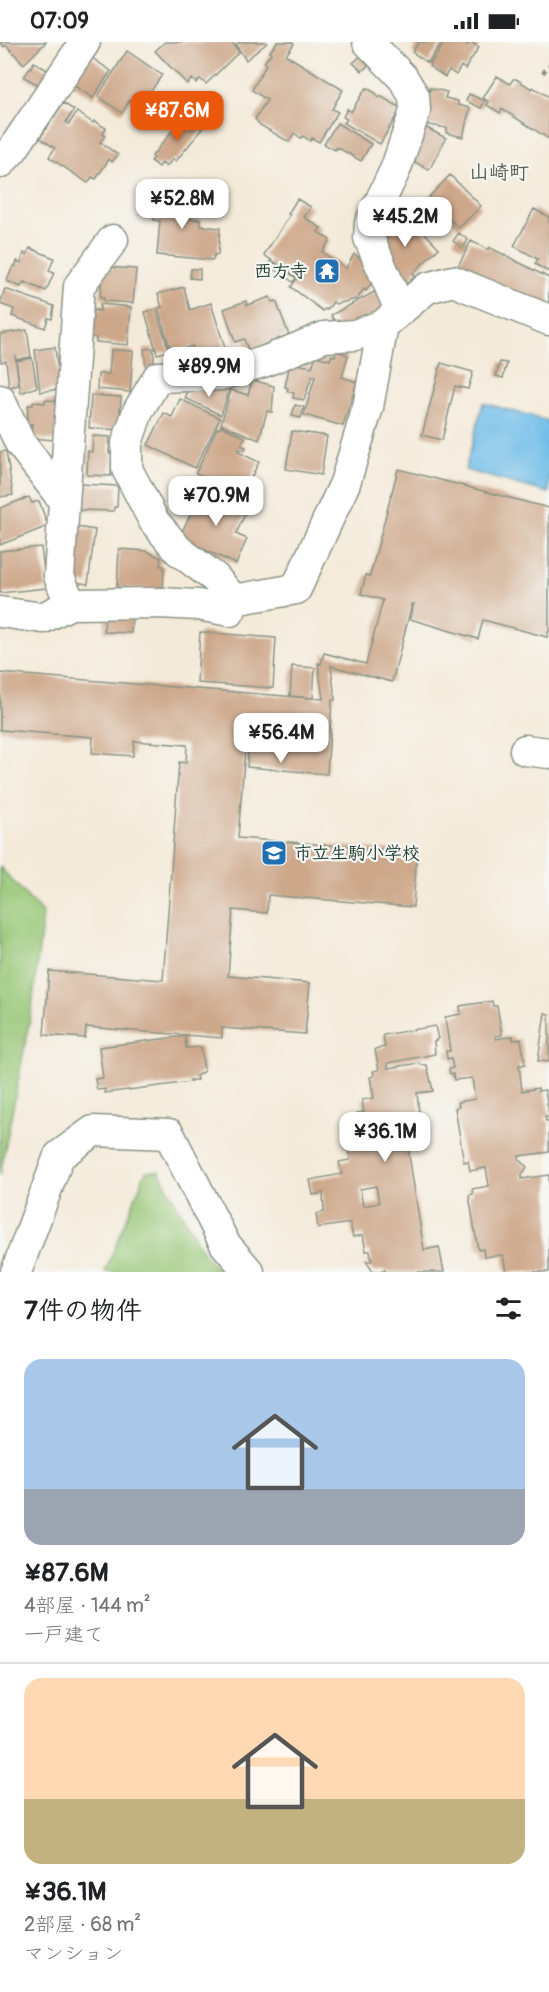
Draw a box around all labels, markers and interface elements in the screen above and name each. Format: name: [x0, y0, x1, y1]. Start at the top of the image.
text: 07:09: [30, 7, 89, 35]
pin: ¥87.6M: [128, 91, 226, 142]
text: ¥87.6M: [145, 98, 209, 123]
district label: 山崎町: [469, 160, 529, 185]
pin: ¥52.8M: [133, 179, 231, 230]
text: ¥52.8M: [150, 186, 214, 211]
pin: ¥45.2M: [356, 197, 454, 248]
text: ¥45.2M: [372, 204, 438, 229]
temple icon: 西方寺: [312, 256, 342, 286]
place label: 西方寺: [254, 260, 308, 283]
pin: ¥89.9M: [160, 347, 258, 398]
text: ¥89.9M: [177, 354, 241, 379]
pin: ¥70.9M: [167, 476, 265, 527]
text: ¥70.9M: [182, 483, 250, 508]
pin: ¥56.4M: [232, 713, 330, 764]
text: ¥56.4M: [248, 720, 314, 745]
school or university icon: 市立生駒小学校: [259, 838, 289, 868]
place label: 市立生駒小学校: [294, 842, 420, 865]
pin: ¥36.1M: [336, 1112, 434, 1163]
text: ¥36.1M: [353, 1119, 417, 1144]
icon: filters: [492, 1292, 525, 1325]
text: 7件の物件: [24, 1295, 142, 1327]
icon: home: [221, 1398, 329, 1506]
text: ¥87.6M: [24, 1557, 108, 1589]
text: 4部屋 · 144 m²: [24, 1593, 151, 1618]
text: 一戸建て: [24, 1622, 104, 1647]
icon: home: [221, 1717, 329, 1825]
text: ¥36.1M: [24, 1876, 106, 1908]
text: 2部屋 · 68 m²: [24, 1912, 141, 1937]
text: マンション: [24, 1941, 123, 1966]

